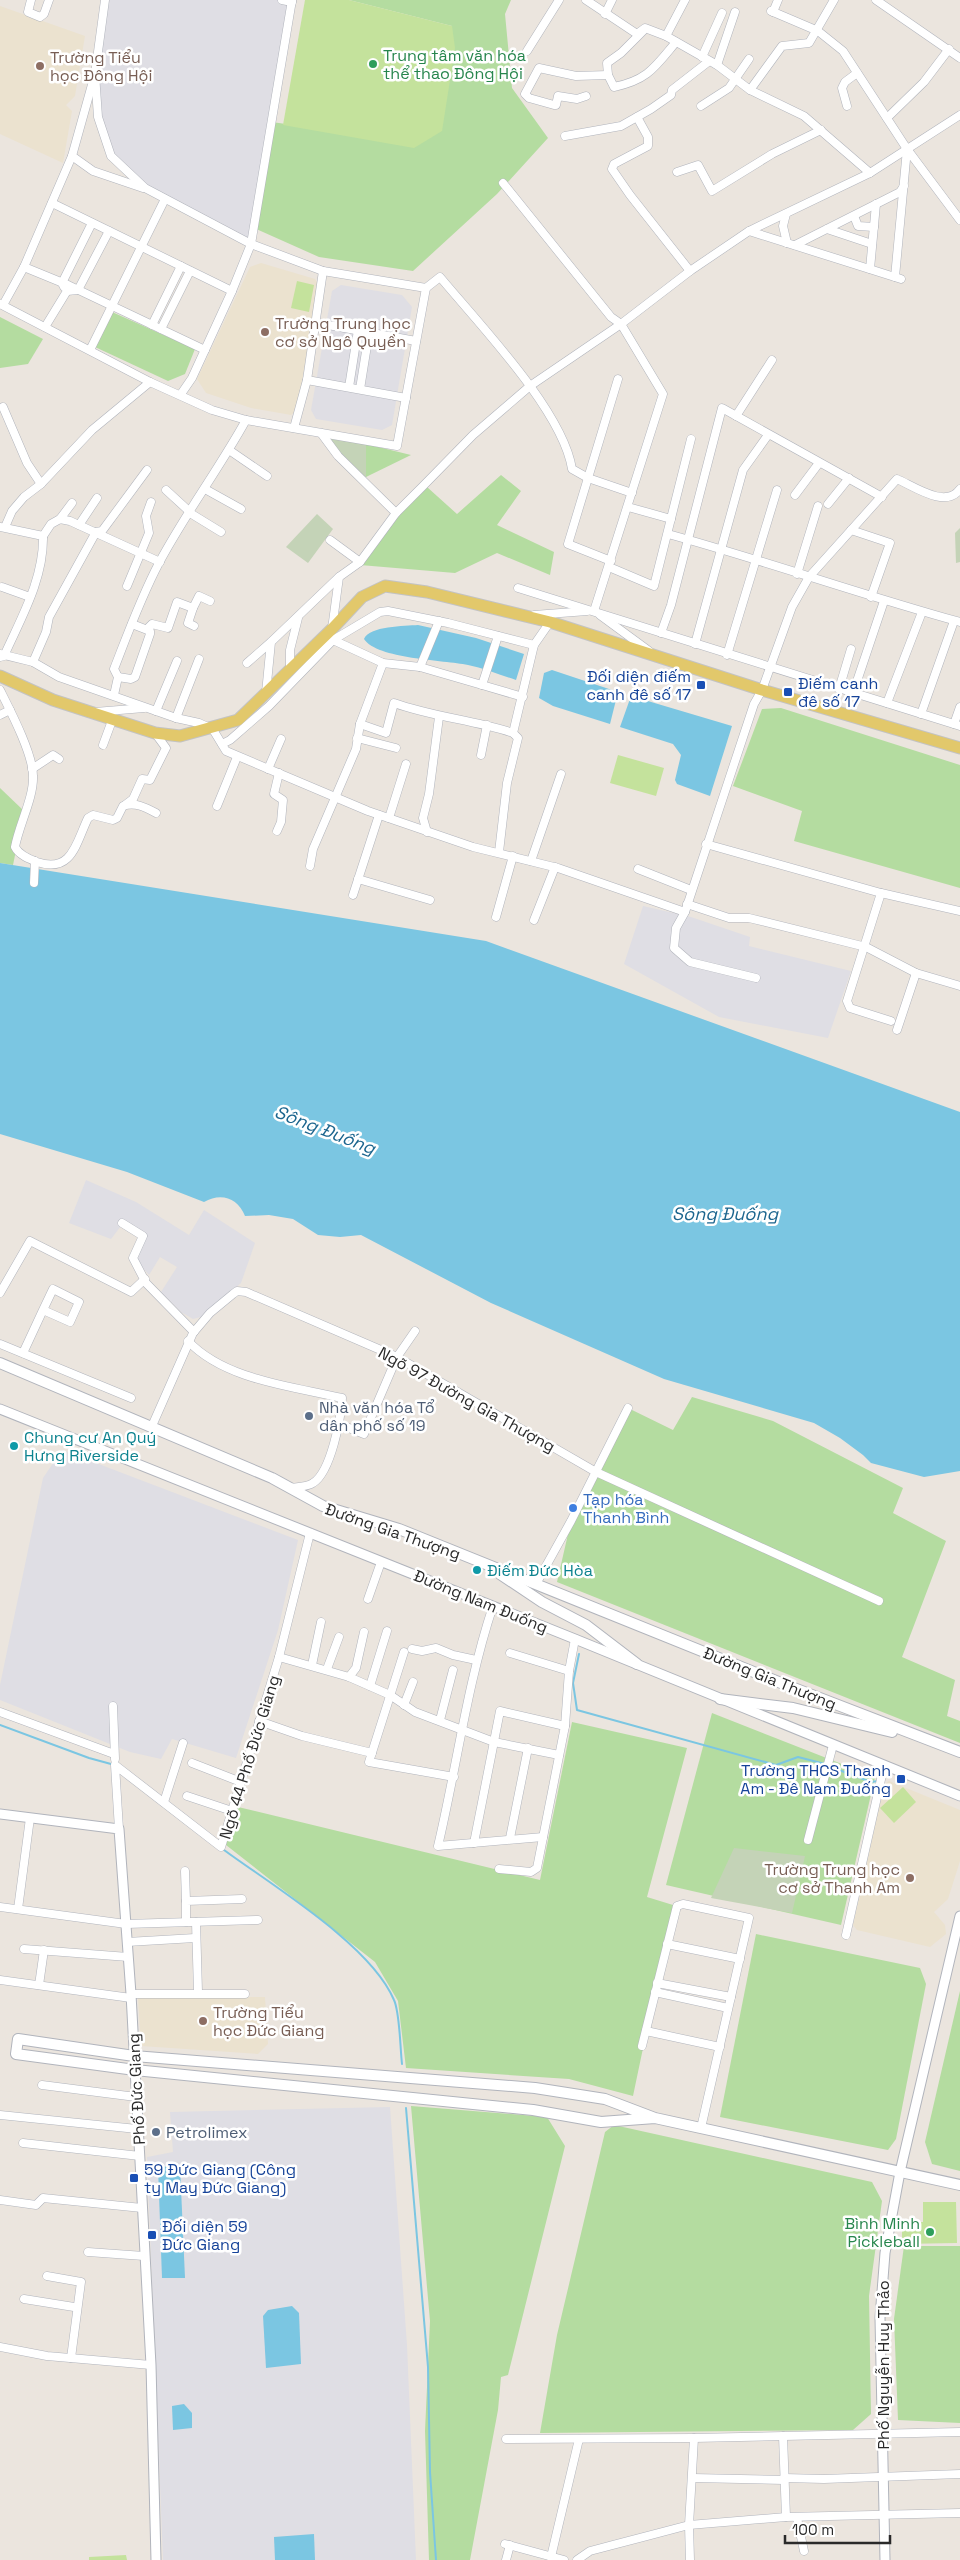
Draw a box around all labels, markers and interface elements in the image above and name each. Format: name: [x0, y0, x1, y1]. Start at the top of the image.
place label: Trung tâm văn hóa thể thao Đông Hội: [383, 45, 526, 84]
place label: Trường Tiểu học Đông Hội: [50, 47, 152, 86]
marker: Trung tâm văn hóa thể thao Đông Hội: [367, 58, 379, 70]
marker: Trường Tiểu học Đông Hội: [34, 60, 46, 72]
place label: Trường Trung học cơ sở Ngô Quyền: [275, 313, 411, 352]
marker: Trường Trung học cơ sở Ngô Quyền: [259, 326, 271, 338]
place label: Đối diện điếm canh đê số 17: [586, 666, 691, 705]
place label: Điếm canh đê số 17: [798, 673, 878, 712]
marker: Đối diện điếm canh đê số 17: [695, 679, 707, 691]
marker: Điếm canh đê số 17: [782, 686, 794, 698]
water label: Sông Đuống: [272, 1100, 380, 1160]
water label: Sông Đuống: [672, 1202, 779, 1225]
street label: Ngõ 97 Đường Gia Thượng: [374, 1342, 559, 1457]
place label: Nhà văn hóa Tổ dân phố số 19: [319, 1397, 435, 1436]
marker: Nhà văn hóa Tổ dân phố số 19: [303, 1410, 315, 1422]
place label: Chung cư An Quý Hưng Riverside: [24, 1427, 156, 1466]
marker: Chung cư An Quý Hưng Riverside: [8, 1440, 20, 1452]
place label: Tạp hóa Thanh Bình: [583, 1489, 669, 1528]
street label: Đường Gia Thượng: [322, 1498, 463, 1564]
marker: Tạp hóa Thanh Bình: [567, 1502, 579, 1514]
place label: Điếm Đức Hòa: [487, 1560, 593, 1581]
marker: Điếm Đức Hòa: [471, 1564, 483, 1576]
street label: Đường Nam Đuống: [411, 1565, 551, 1638]
street label: Đường Gia Thượng: [700, 1642, 840, 1715]
street label: Ngõ 44 Phố Đức Giang: [214, 1672, 284, 1842]
place label: Trường THCS Thanh Am - Đê Nam Đuống: [740, 1760, 891, 1799]
marker: Trường THCS Thanh Am - Đê Nam Đuống: [895, 1773, 907, 1785]
place label: Trường Trung học cơ sở Thanh Am: [764, 1859, 900, 1898]
marker: Trường Trung học cơ sở Thanh Am: [904, 1872, 916, 1884]
place label: Trường Tiểu học Đức Giang: [213, 2002, 325, 2041]
marker: Trường Tiểu học Đức Giang: [197, 2015, 209, 2027]
street label: Phố Đức Giang: [123, 2033, 150, 2145]
place label: Petrolimex: [166, 2122, 248, 2143]
marker: Petrolimex: [150, 2126, 162, 2138]
place label: 59 Đức Giang (Công ty May Đức Giang): [144, 2159, 296, 2198]
marker: 59 Đức Giang (Công ty May Đức Giang): [128, 2172, 140, 2184]
place label: Bình Minh Pickleball: [844, 2213, 920, 2252]
place label: Đối diện 59 Đức Giang: [162, 2216, 248, 2255]
marker: Bình Minh Pickleball: [924, 2226, 936, 2238]
marker: Đối diện 59 Đức Giang: [146, 2229, 158, 2241]
street label: Phố Nguyễn Huy Thảo: [873, 2280, 894, 2450]
scale bar: [785, 2512, 890, 2544]
text: 100 m: [792, 2520, 834, 2539]

